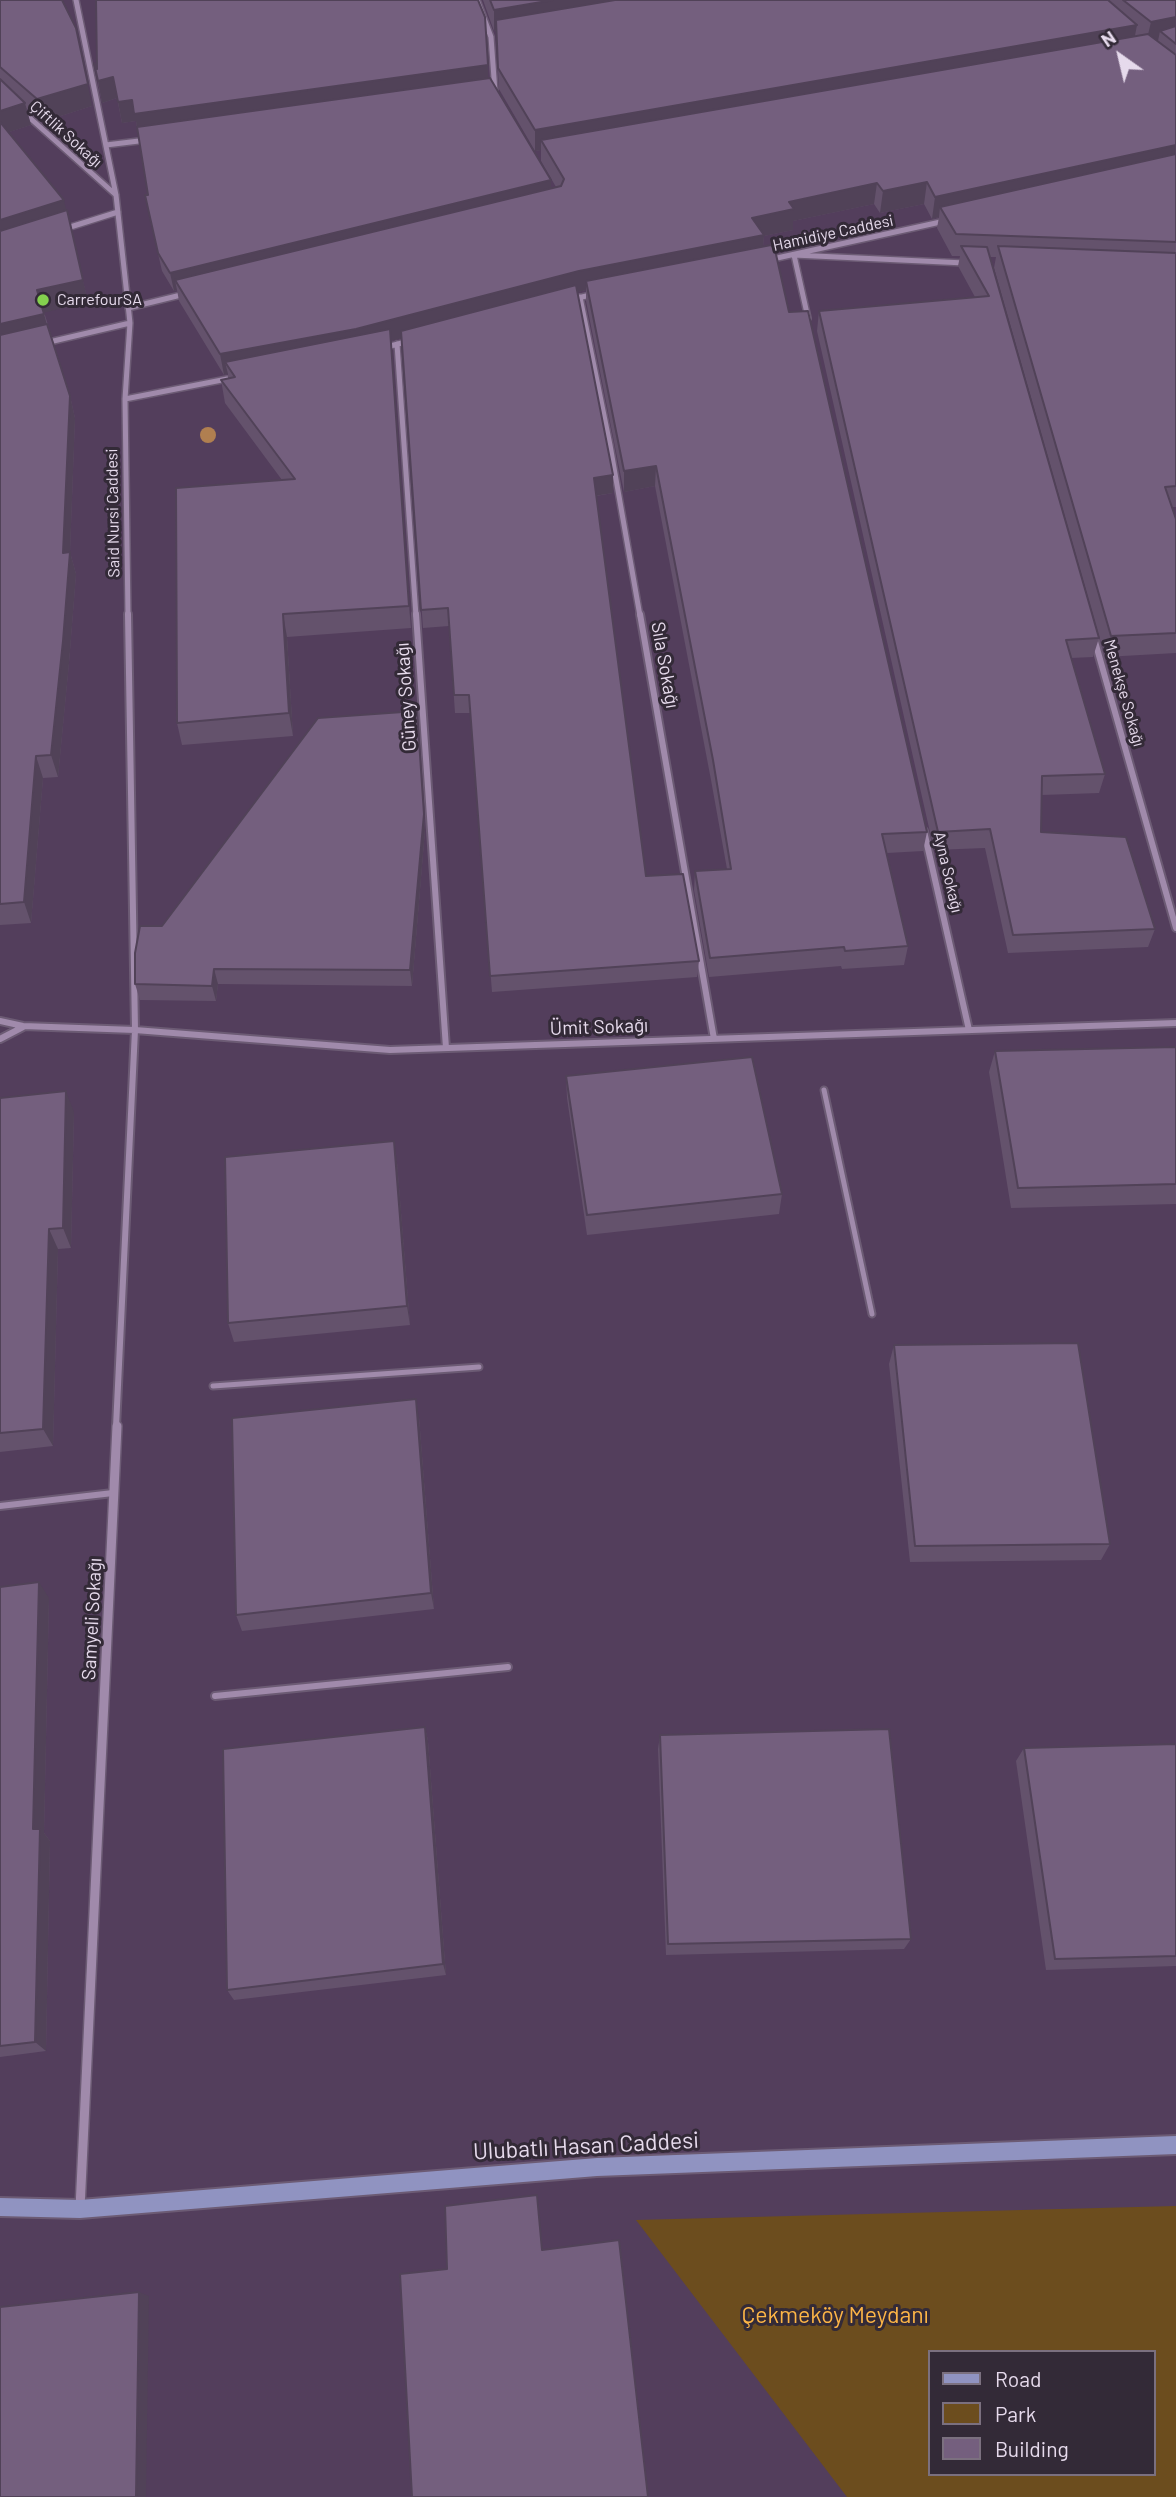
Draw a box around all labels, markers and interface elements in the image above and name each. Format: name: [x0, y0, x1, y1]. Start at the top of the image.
north arrow: [1085, 21, 1155, 91]
text: N: [1096, 25, 1120, 51]
street label: Çiftlik Sokağı: [26, 97, 106, 171]
street label: Hamidiye Caddesi: [771, 211, 895, 255]
place label: CarrefourSA: [57, 290, 142, 310]
marker: CarrefourSA: [35, 292, 51, 308]
street label: Said Nursi Caddesi: [102, 448, 124, 578]
street label: Sıla Sokağı: [646, 620, 684, 710]
street label: Menekşe Sokağı: [1100, 637, 1148, 749]
street label: Güney Sokağı: [391, 642, 421, 752]
street label: Ayna Sokağı: [929, 830, 967, 914]
street label: Ümit Sokağı: [549, 1014, 649, 1040]
street label: Samyeli Sokağı: [77, 1557, 107, 1681]
street label: Ulubatlı Hasan Caddesi: [472, 2126, 700, 2166]
park label: Çekmeköy Meydanı: [741, 2301, 929, 2329]
legend: [928, 2350, 1155, 2476]
text: Road: [995, 2366, 1041, 2391]
text: Park: [995, 2401, 1036, 2426]
text: Building: [995, 2436, 1069, 2461]

